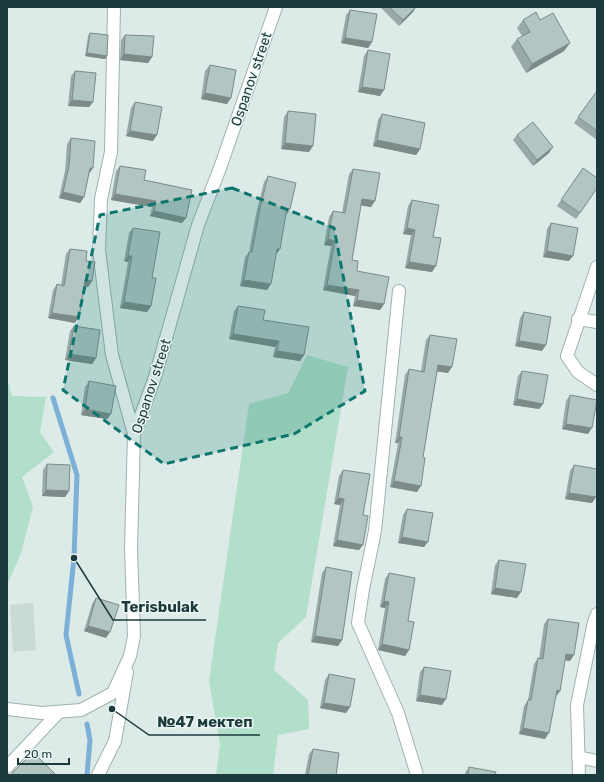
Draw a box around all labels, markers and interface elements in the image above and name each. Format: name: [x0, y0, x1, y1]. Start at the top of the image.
street label: Ospanov street: [227, 29, 276, 129]
street label: Ospanov street: [128, 336, 175, 436]
callout: Terisbulak: [113, 593, 206, 620]
text: Terisbulak: [121, 598, 199, 616]
callout: №47 мектеп: [149, 708, 260, 735]
text: №47 мектеп: [157, 713, 253, 731]
scale bar: [18, 740, 69, 766]
text: 20 m: [24, 747, 52, 761]

